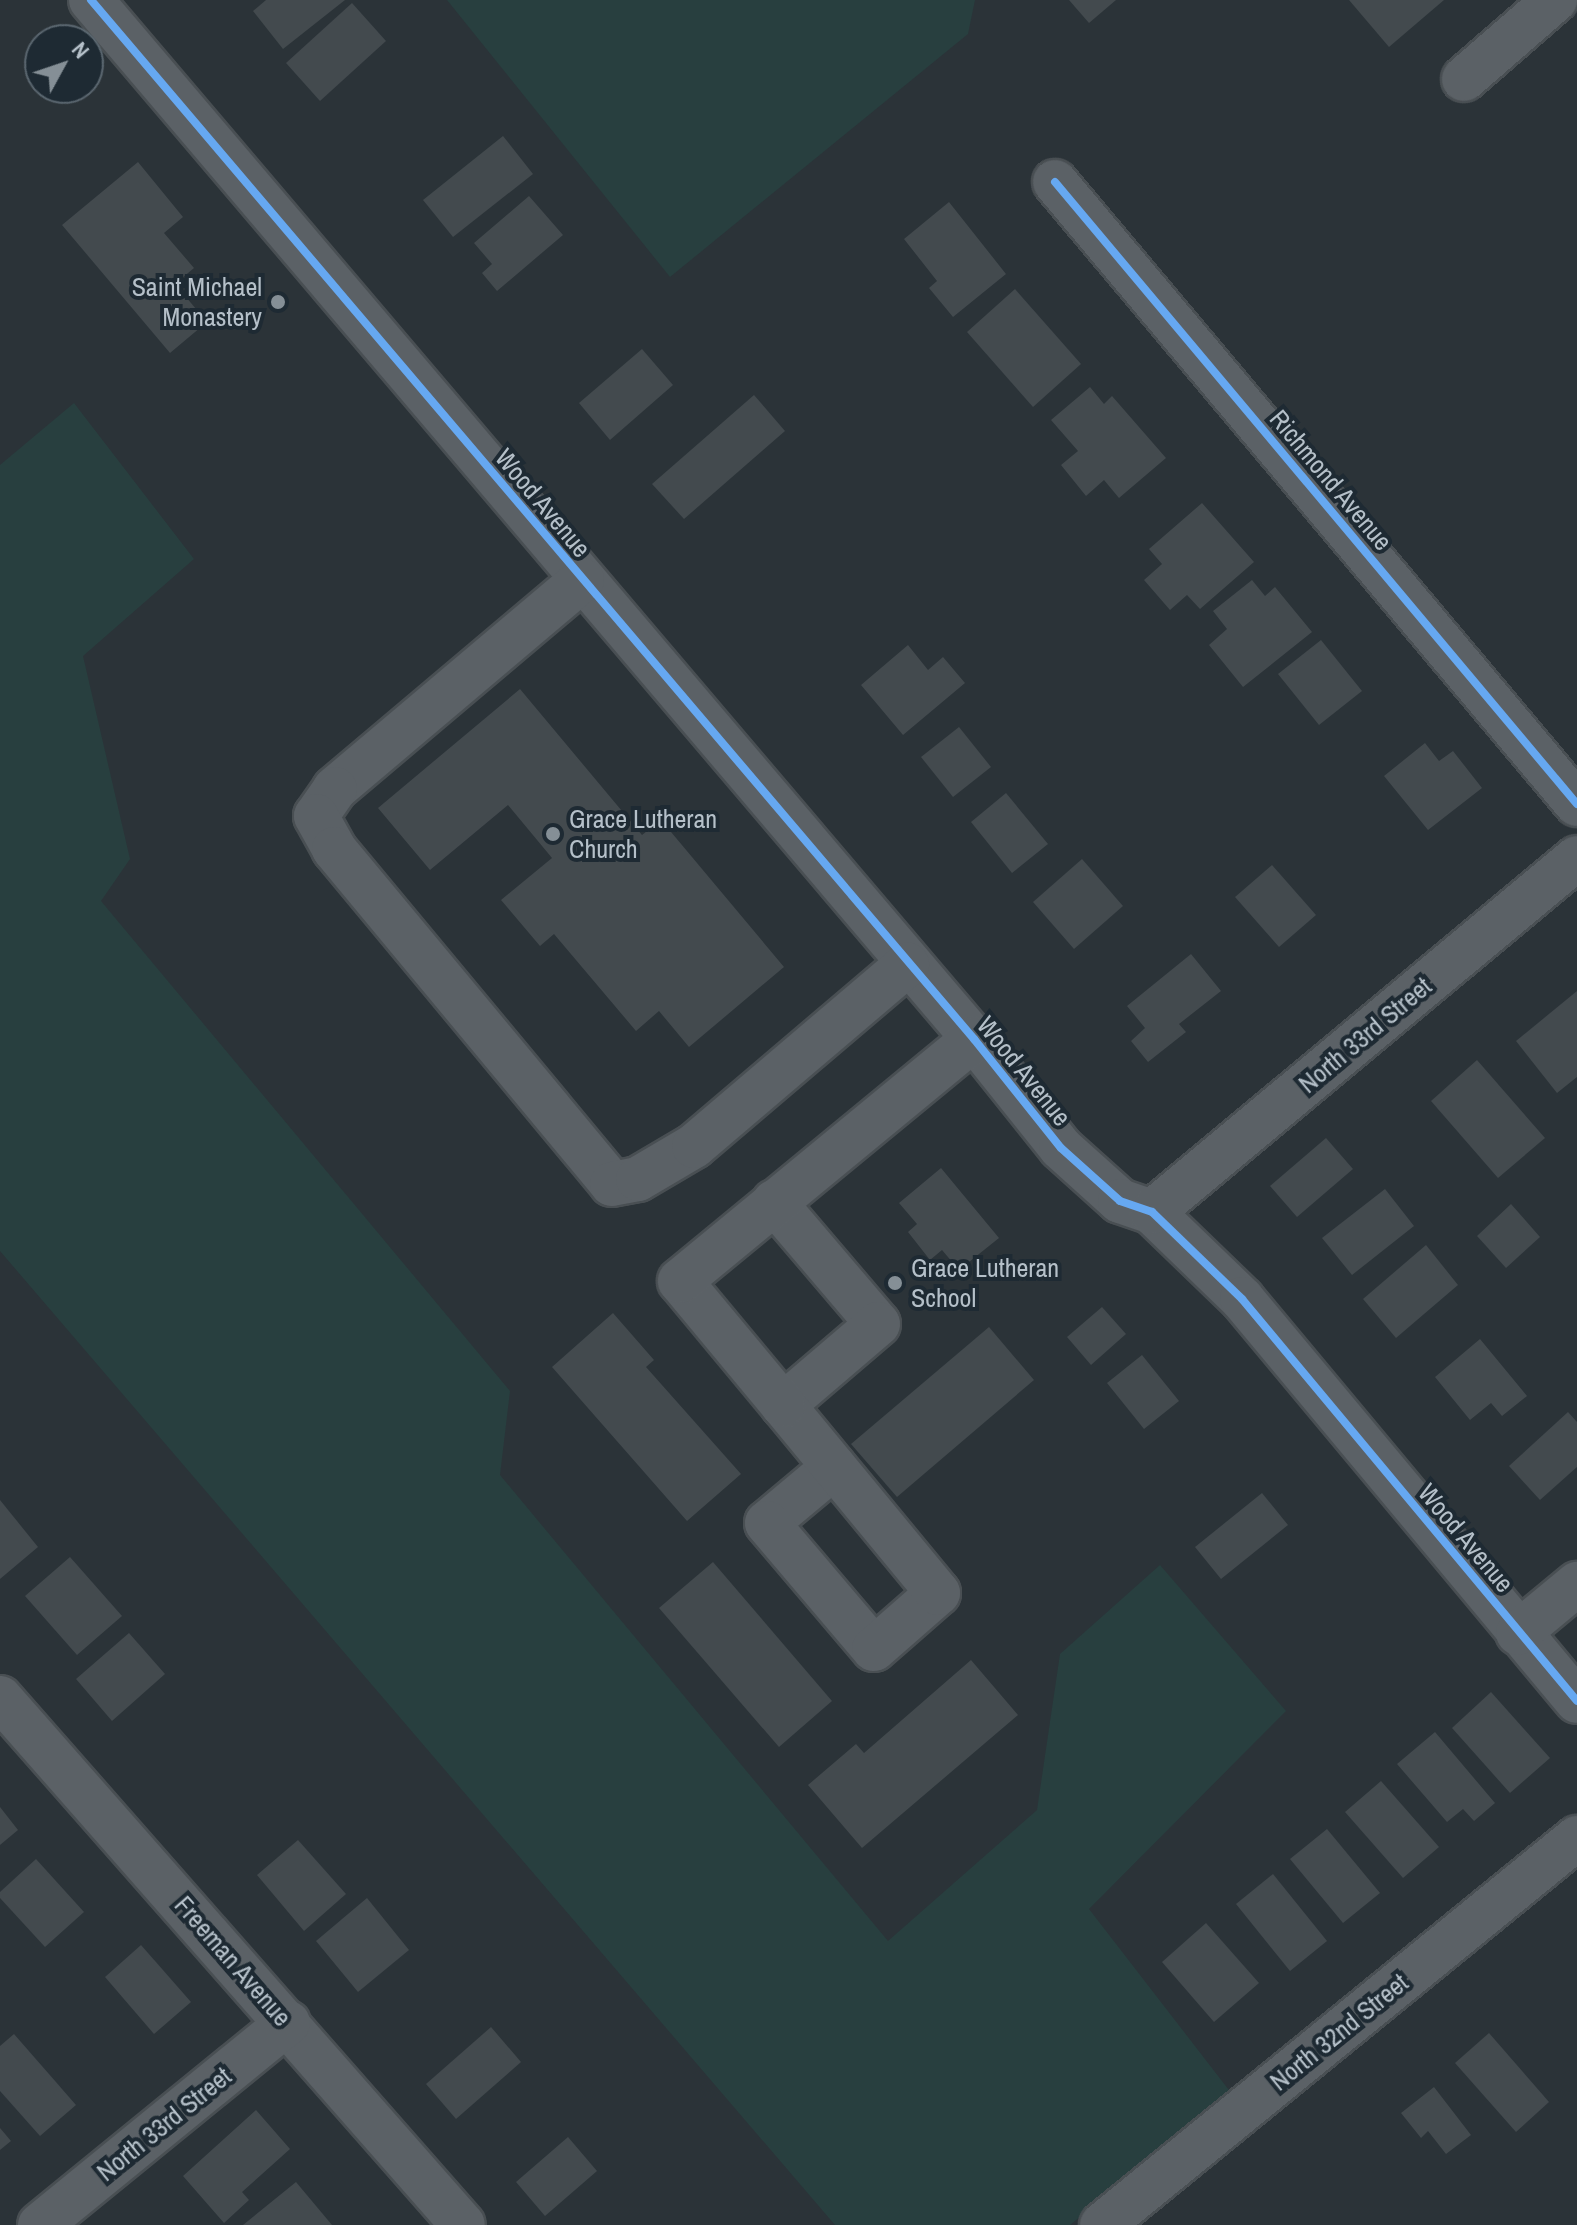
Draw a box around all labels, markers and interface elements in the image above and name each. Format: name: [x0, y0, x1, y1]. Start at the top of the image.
north arrow: [24, 24, 104, 104]
text: N: [65, 35, 97, 64]
place label: Saint Michael Monastery: [132, 271, 262, 332]
marker: Saint Michael Monastery: [269, 293, 287, 311]
street label: Richmond Avenue: [1263, 403, 1399, 557]
street label: Wood Avenue: [488, 442, 598, 564]
place label: Grace Lutheran Church: [569, 803, 717, 864]
marker: Grace Lutheran Church: [544, 825, 562, 843]
street label: North 33rd Street: [1292, 970, 1438, 1100]
street label: Wood Avenue: [970, 1009, 1078, 1133]
place label: Grace Lutheran School: [911, 1252, 1059, 1314]
marker: Grace Lutheran School: [886, 1274, 904, 1292]
street label: Wood Avenue: [1411, 1477, 1521, 1599]
street label: Freeman Avenue: [168, 1889, 298, 2033]
street label: North 32nd Street: [1264, 1967, 1414, 2097]
street label: North 33rd Street: [91, 2060, 237, 2188]

